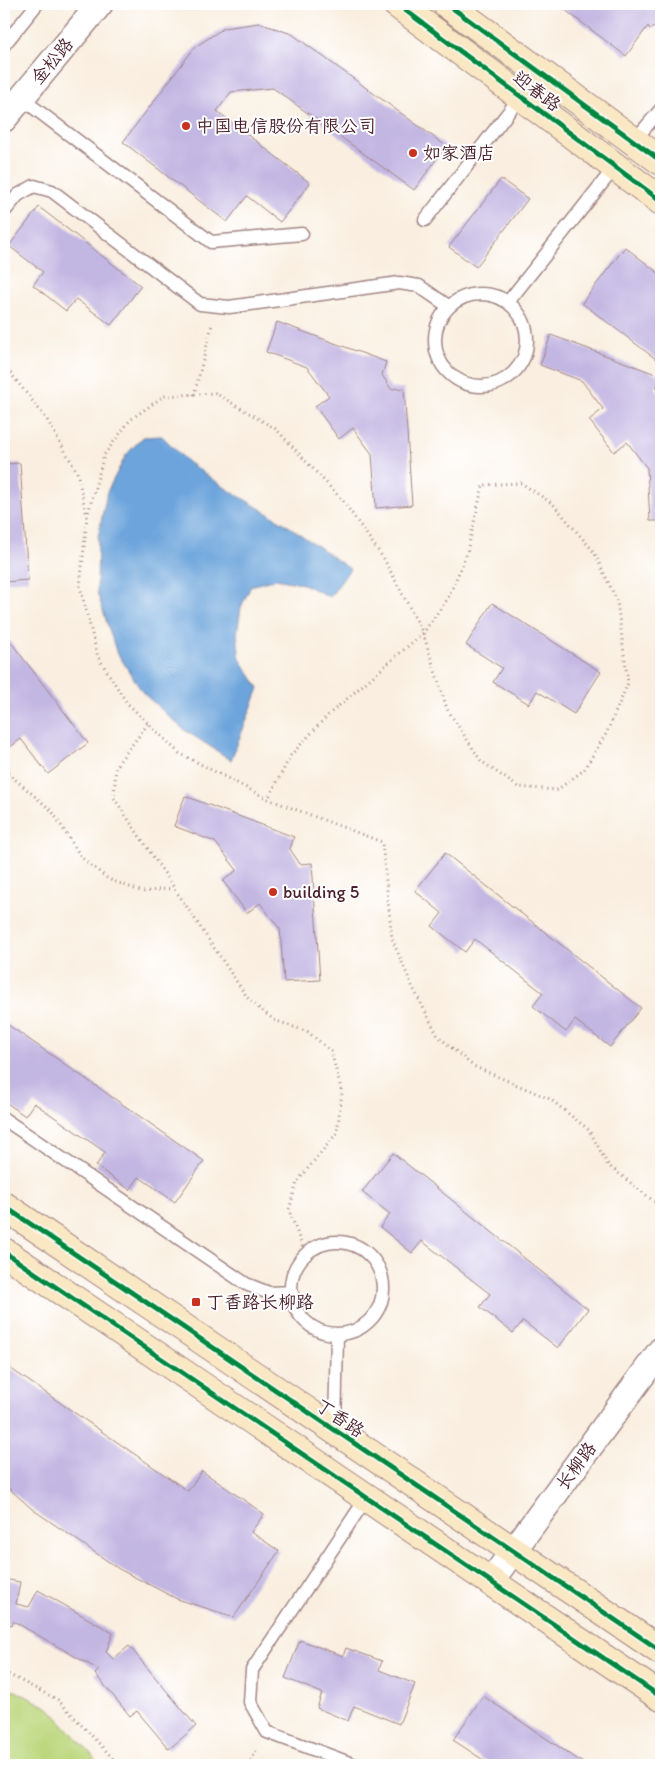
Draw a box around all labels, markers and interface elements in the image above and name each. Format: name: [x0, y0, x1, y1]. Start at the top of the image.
street label: 金松路: [26, 33, 78, 89]
street label: 迎春路: [509, 66, 565, 116]
place label: 中国电信股份有限公司: [196, 115, 376, 137]
marker: 中国电信股份有限公司: [180, 120, 192, 132]
place label: 如家酒店: [423, 142, 495, 164]
marker: 如家酒店: [407, 147, 419, 159]
place label: building 5: [283, 881, 359, 903]
marker: building 5: [267, 886, 279, 898]
place label: 丁香路长柳路: [206, 1291, 314, 1313]
marker: 丁香路长柳路: [190, 1296, 202, 1308]
street label: 丁香路: [311, 1394, 369, 1442]
street label: 长柳路: [551, 1438, 601, 1494]

